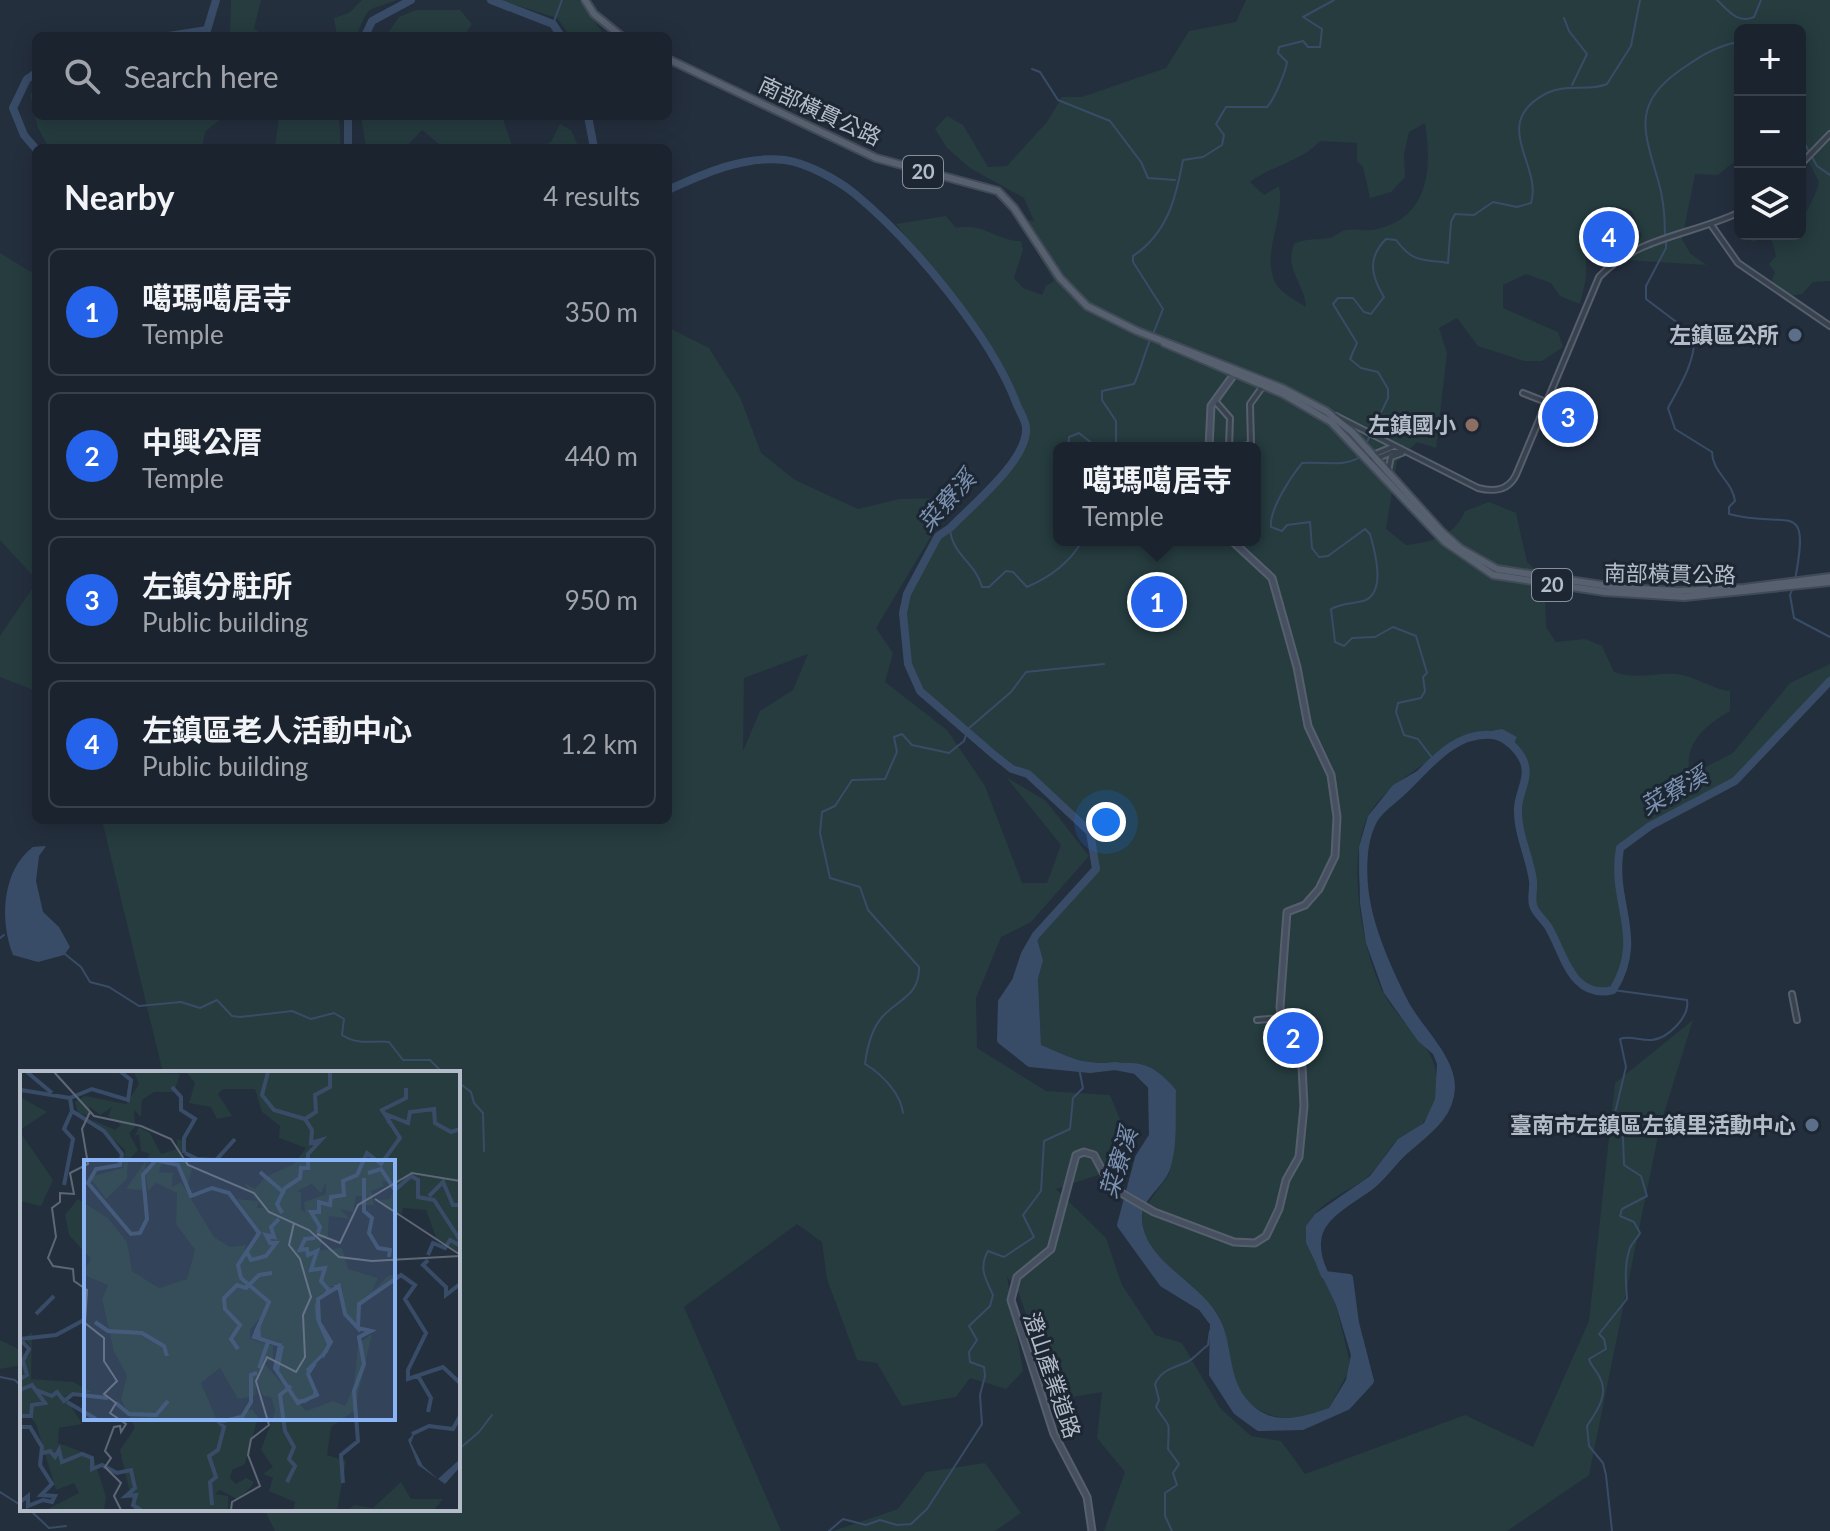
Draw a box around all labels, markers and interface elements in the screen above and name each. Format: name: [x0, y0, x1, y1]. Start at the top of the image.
map controls: [1734, 24, 1806, 240]
button: +: [1734, 24, 1806, 96]
search box: [32, 32, 672, 120]
icon: search: [60, 54, 104, 98]
text: Search here: [124, 58, 279, 94]
street label: 南部橫貫公路: [755, 70, 886, 151]
button: −: [1734, 96, 1806, 168]
road number: 20: [903, 156, 943, 188]
button: layers: [1734, 168, 1806, 240]
text: Nearby: [64, 176, 175, 217]
text: 4 results: [543, 180, 640, 212]
pin: 4: [1583, 207, 1635, 267]
text: 噶瑪噶居寺: [142, 279, 292, 315]
text: 1: [84, 296, 100, 328]
text: 350 m: [565, 296, 638, 328]
text: Temple: [142, 318, 224, 350]
place label: 左鎮區公所: [1669, 321, 1779, 348]
marker: 左鎮區公所: [1786, 326, 1804, 344]
pin: 3: [1542, 387, 1594, 447]
place label: 左鎮國小: [1368, 411, 1456, 438]
marker: 左鎮國小: [1463, 416, 1481, 434]
text: 中興公厝: [142, 423, 262, 459]
text: 2: [84, 440, 100, 472]
text: 440 m: [565, 440, 638, 472]
popup: [1053, 442, 1261, 546]
water label: 菜竂溪: [911, 461, 983, 536]
text: 噶瑪噶居寺: [1082, 461, 1232, 497]
text: Temple: [142, 462, 224, 494]
text: Temple: [1082, 500, 1164, 532]
street label: 南部橫貫公路: [1604, 559, 1736, 588]
text: 左鎮分駐所: [142, 567, 292, 603]
road number: 20: [1532, 569, 1572, 601]
pin: 1: [1131, 572, 1183, 632]
text: 3: [84, 584, 100, 616]
text: 950 m: [565, 584, 638, 616]
text: Public building: [142, 606, 308, 638]
text: 左鎮區老人活動中心: [142, 711, 412, 747]
text: 4: [84, 728, 100, 760]
text: 1.2 km: [560, 728, 638, 760]
text: Public building: [142, 750, 308, 782]
water label: 菜竂溪: [1635, 758, 1714, 820]
your location: [1086, 802, 1126, 842]
pin: 2: [1267, 1008, 1319, 1068]
inset map: [20, 1071, 460, 1511]
place label: 臺南市左鎮區左鎮里活動中心: [1510, 1111, 1796, 1138]
marker: 臺南市左鎮區左鎮里活動中心: [1803, 1116, 1821, 1134]
water label: 菜竂溪: [1093, 1121, 1143, 1201]
street label: 澄山產業道路: [1018, 1308, 1087, 1442]

